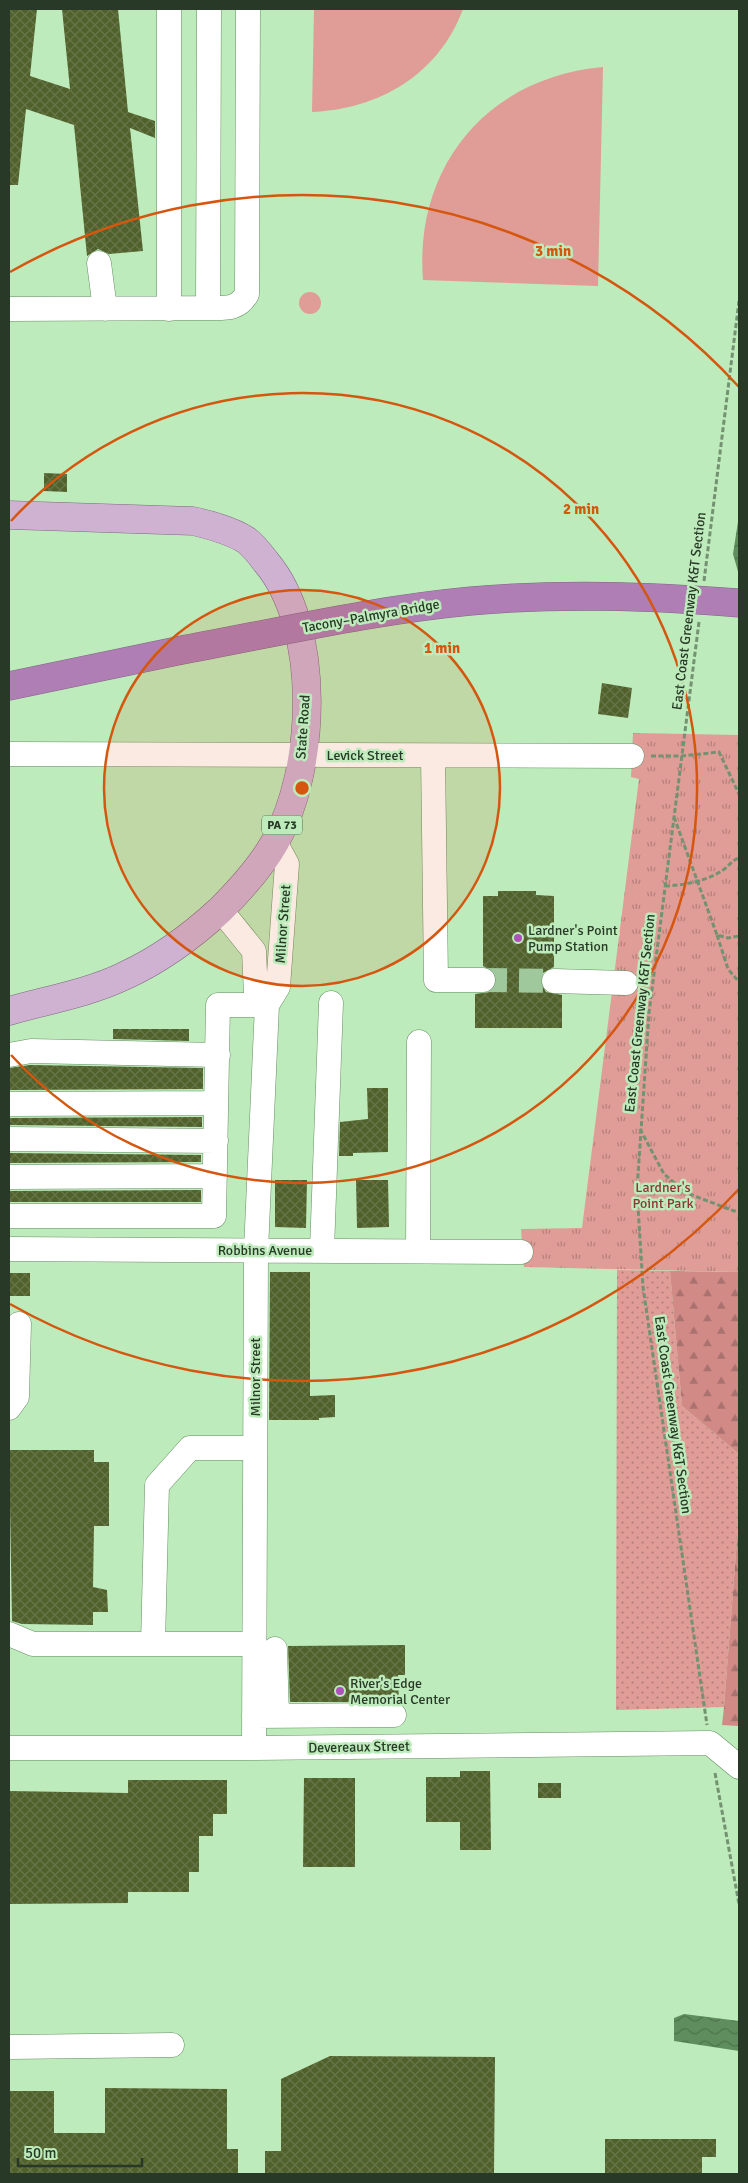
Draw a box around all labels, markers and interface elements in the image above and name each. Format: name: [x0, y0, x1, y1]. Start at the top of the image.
text: 3 min: [535, 242, 571, 260]
text: 2 min: [563, 500, 599, 518]
street label: East Coast Greenway K&T Section: [668, 511, 710, 711]
street label: Tacony–Palmyra Bridge: [301, 596, 441, 636]
text: 1 min: [424, 639, 460, 657]
street label: State Road: [292, 694, 314, 760]
street label: Levick Street: [327, 747, 404, 764]
centre of rings: [293, 779, 311, 797]
road number: PA 73: [262, 816, 302, 834]
street label: Milnor Street: [272, 884, 294, 964]
street label: East Coast Greenway K&T Section: [621, 913, 659, 1113]
place label: Lardner's Point Pump Station: [528, 922, 618, 955]
marker: Lardner's Point Pump Station: [512, 932, 524, 944]
park label: Lardner's Point Park: [632, 1179, 694, 1212]
street label: Robbins Avenue: [218, 1242, 312, 1259]
street label: East Coast Greenway K&T Section: [651, 1315, 695, 1515]
street label: Milnor Street: [247, 1337, 264, 1416]
place label: River's Edge Memorial Center: [350, 1675, 451, 1708]
marker: River's Edge Memorial Center: [334, 1685, 346, 1697]
street label: Devereaux Street: [308, 1738, 410, 1756]
scale bar: [18, 2136, 141, 2168]
text: 50 m: [25, 2144, 56, 2162]

